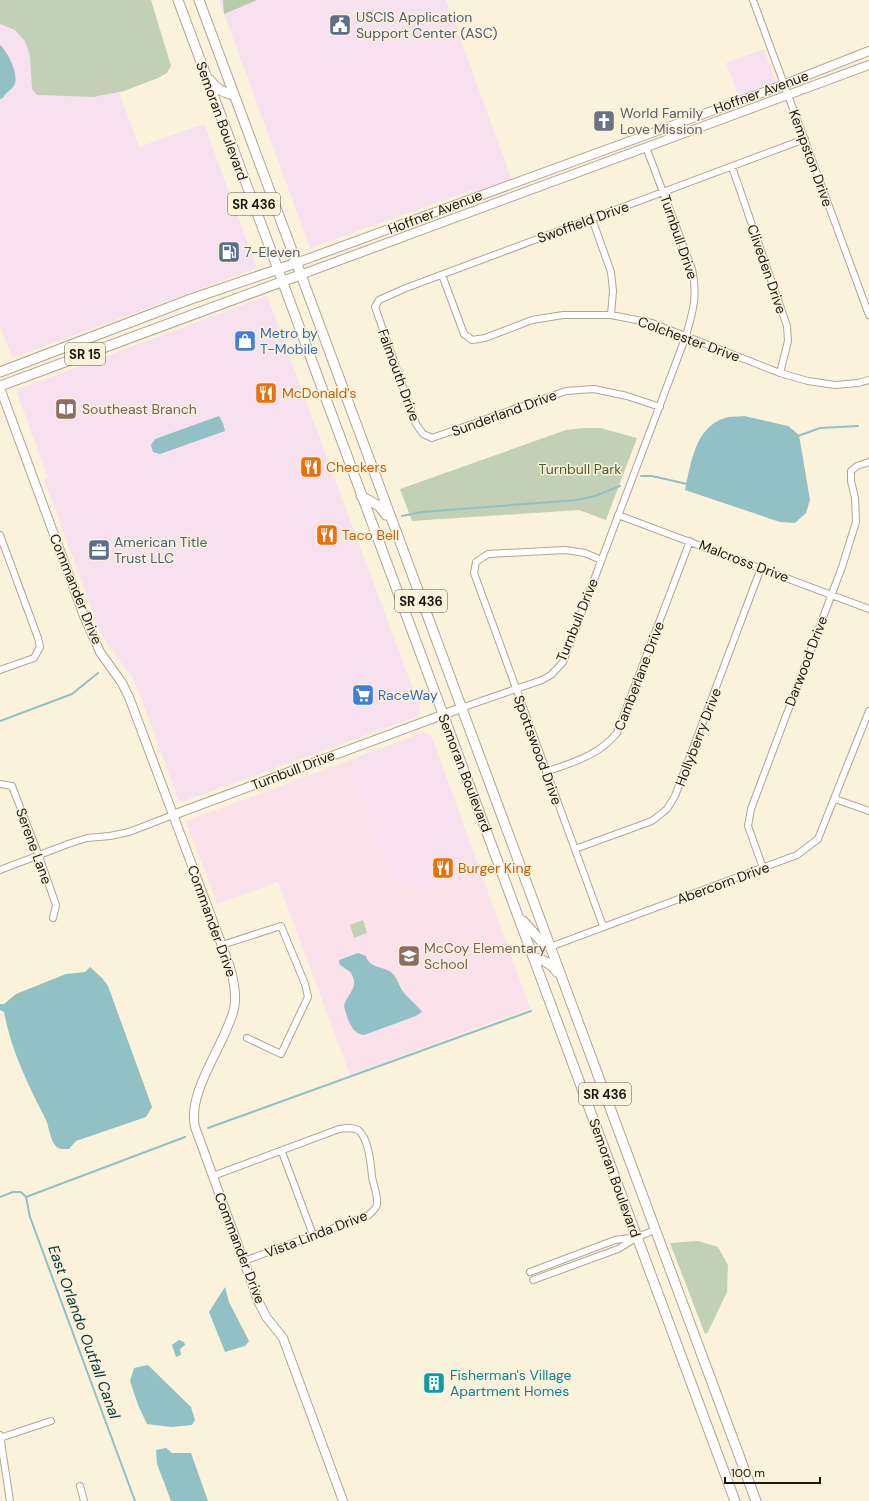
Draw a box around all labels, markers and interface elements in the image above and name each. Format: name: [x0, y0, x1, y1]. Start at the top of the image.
place label: USCIS Application Support Center (ASC): [356, 8, 498, 42]
public building icon: USCIS Application Support Center (ASC): [327, 12, 353, 38]
street label: Semoran Boulevard: [192, 59, 252, 183]
street label: Hoffner Avenue: [711, 66, 811, 118]
place label: World Family Love Mission: [620, 104, 704, 138]
street label: Kempston Drive: [785, 107, 837, 209]
church icon: World Family Love Mission: [591, 108, 617, 134]
street label: Hoffner Avenue: [385, 186, 485, 238]
street label: Turnbull Drive: [656, 192, 702, 282]
road number: SR 436: [228, 193, 280, 215]
street label: Swoffield Drive: [535, 197, 631, 247]
street label: Cliveden Drive: [743, 222, 791, 316]
fuel station icon: 7-Eleven: [216, 239, 242, 265]
place label: 7-Eleven: [244, 243, 300, 261]
street label: Colchester Drive: [635, 312, 743, 366]
place label: Metro by T-Mobile: [260, 324, 318, 358]
street label: Falmouth Drive: [374, 326, 424, 424]
shop icon: Metro by T-Mobile: [232, 328, 258, 354]
road number: SR 15: [65, 343, 105, 365]
restaurant icon: McDonald's: [253, 380, 279, 406]
place label: McDonald's: [282, 384, 357, 402]
street label: Sunderland Drive: [449, 386, 559, 440]
library icon: Southeast Branch: [53, 396, 79, 422]
place label: Southeast Branch: [82, 400, 197, 418]
restaurant icon: Checkers: [298, 454, 324, 480]
place label: Checkers: [326, 458, 387, 476]
park label: Turnbull Park: [539, 460, 621, 478]
restaurant icon: Taco Bell: [314, 522, 340, 548]
place label: Taco Bell: [342, 526, 399, 544]
street label: Commander Drive: [46, 531, 106, 647]
place label: American Title Trust LLC: [114, 533, 207, 567]
street label: Malcross Drive: [697, 536, 791, 586]
office icon: American Title Trust LLC: [86, 537, 112, 563]
street label: Turnbull Drive: [552, 576, 602, 664]
road number: SR 436: [395, 590, 447, 612]
street label: Darwood Drive: [781, 613, 831, 709]
street label: Camberlane Drive: [610, 619, 668, 733]
supermarket icon: RaceWay: [350, 682, 376, 708]
street label: Hollyberry Drive: [671, 685, 725, 789]
place label: RaceWay: [378, 686, 438, 704]
street label: Spottswood Drive: [510, 693, 566, 807]
street label: Semoran Boulevard: [434, 711, 496, 835]
street label: Turnbull Drive: [249, 746, 337, 794]
street label: Serene Lane: [12, 806, 56, 887]
restaurant icon: Burger King: [430, 855, 456, 881]
street label: Abercorn Drive: [674, 858, 772, 908]
place label: Burger King: [458, 859, 531, 877]
street label: Commander Drive: [183, 863, 241, 979]
place label: McCoy Elementary School: [424, 939, 547, 973]
school or university icon: McCoy Elementary School: [396, 943, 422, 969]
road number: SR 436: [579, 1083, 631, 1105]
street label: Semoran Boulevard: [585, 1116, 645, 1240]
street label: Commander Drive: [211, 1190, 270, 1306]
street label: Vista Linda Drive: [262, 1206, 370, 1262]
water label: East Orlando Outfall Canal: [43, 1242, 125, 1422]
place label: Fisherman's Village Apartment Homes: [450, 1366, 572, 1400]
building icon: Fisherman's Village Apartment Homes: [421, 1370, 447, 1396]
scale bar: [725, 1459, 820, 1485]
text: 100 m: [731, 1465, 765, 1481]

